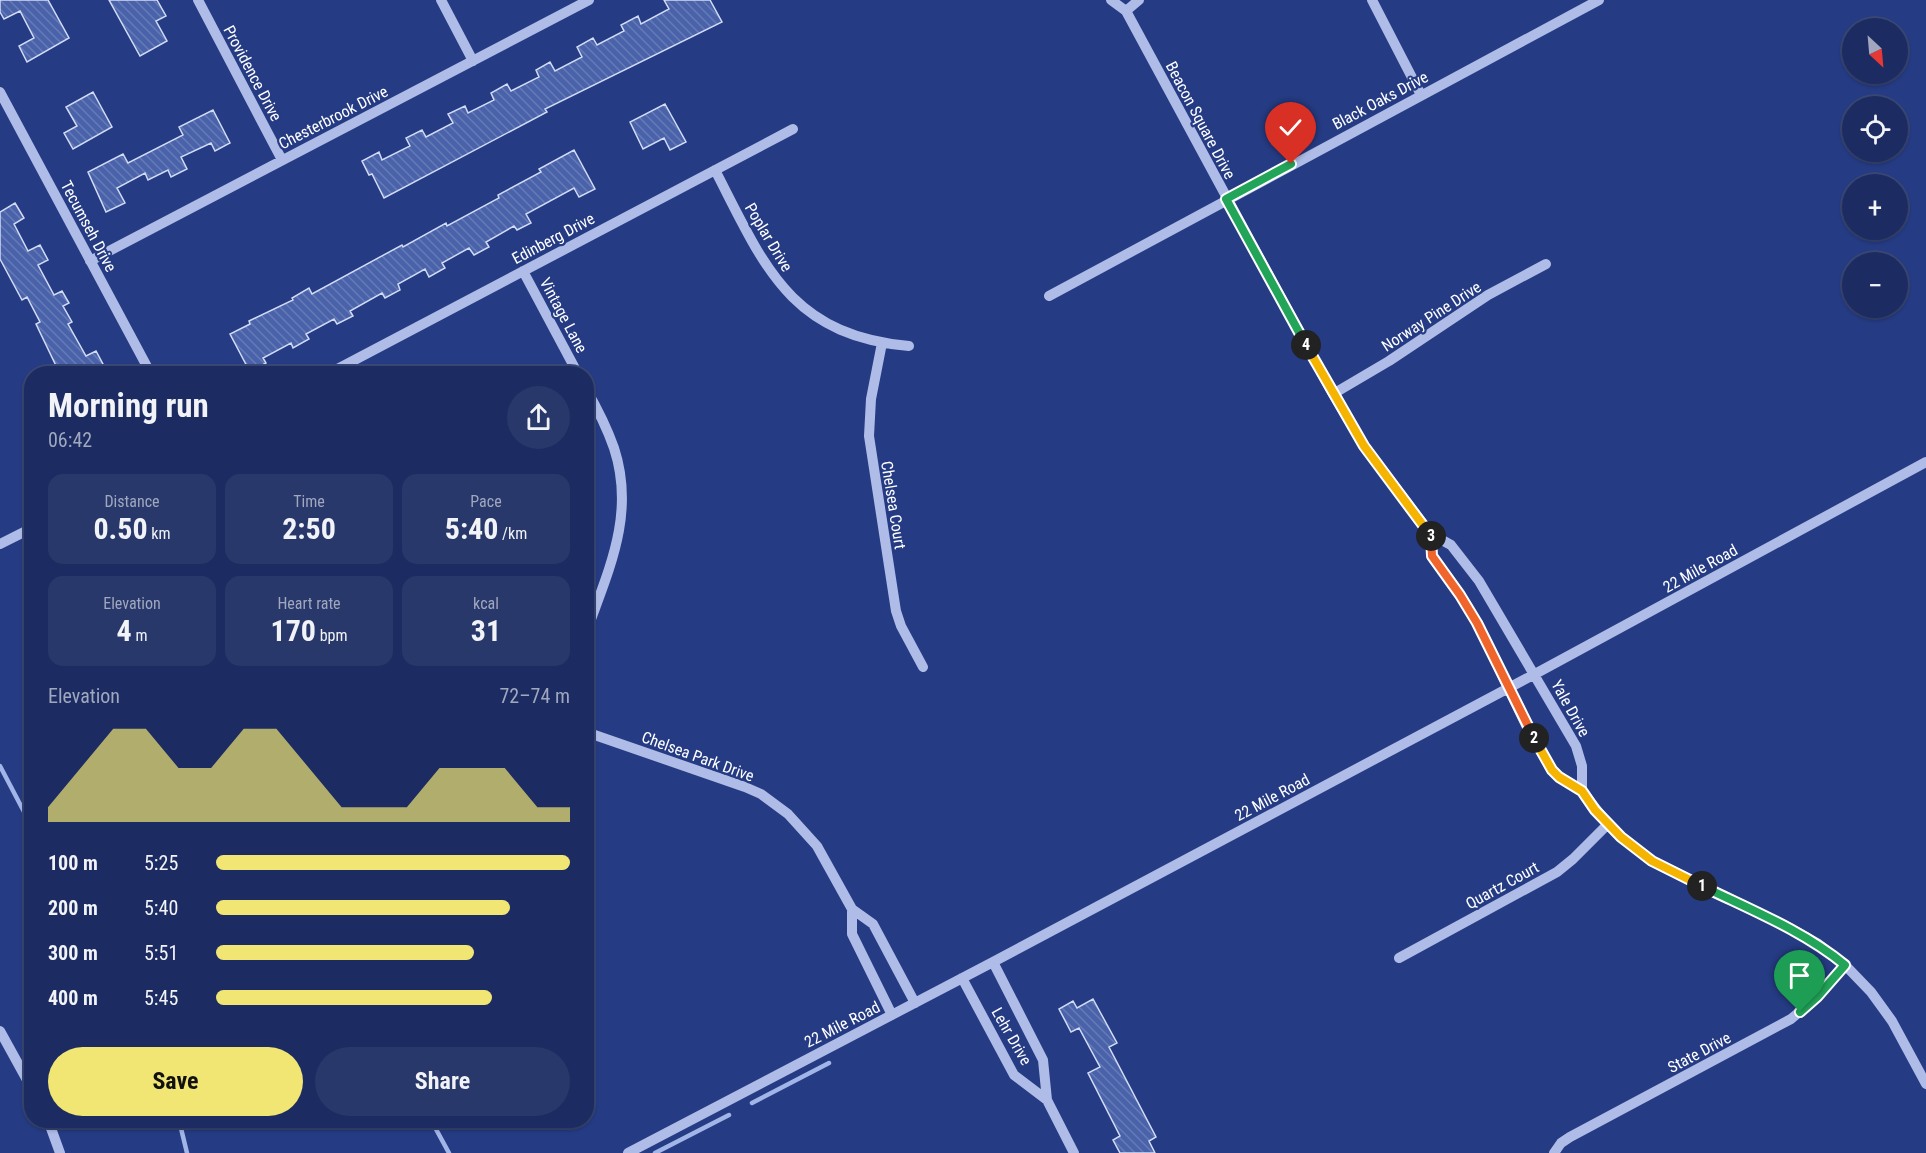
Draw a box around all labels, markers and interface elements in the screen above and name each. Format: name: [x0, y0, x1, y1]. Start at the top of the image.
north arrow: [1842, 18, 1908, 84]
map controls: [1842, 18, 1908, 318]
street label: Providence Drive: [219, 22, 286, 124]
street label: Beacon Square Drive: [1162, 58, 1240, 182]
street label: Black Oaks Drive: [1329, 67, 1431, 134]
street label: Chesterbrook Drive: [275, 82, 391, 153]
button: locate: [1842, 96, 1908, 162]
pin: [1265, 102, 1316, 164]
icon: check: [1274, 111, 1307, 144]
button: +: [1842, 174, 1908, 240]
street label: Tecumseh Drive: [57, 177, 121, 275]
street label: Poplar Drive: [741, 200, 796, 275]
street label: Edinberg Drive: [509, 209, 598, 268]
button: −: [1842, 252, 1908, 318]
street label: Vintage Lane: [536, 274, 591, 356]
street label: Norway Pine Drive: [1378, 277, 1485, 356]
pin: 4: [1291, 330, 1321, 360]
text: 4: [1302, 335, 1310, 354]
text: Morning run: [48, 386, 209, 425]
button: share: [507, 386, 570, 449]
text: 06:42: [48, 428, 92, 452]
street label: Chelsea Court: [877, 460, 910, 551]
text: Distance: [104, 492, 160, 511]
text: Time: [293, 492, 325, 511]
text: Pace: [470, 492, 502, 511]
text: 0.50: [93, 511, 148, 546]
text: 2:50: [282, 511, 336, 546]
text: 5:40: [445, 511, 498, 546]
pin: 3: [1416, 521, 1446, 551]
text: km: [148, 524, 171, 543]
text: /km: [498, 524, 527, 543]
text: 3: [1427, 526, 1435, 545]
street label: 22 Mile Road: [1660, 540, 1741, 597]
text: Elevation: [103, 594, 161, 613]
text: Heart rate: [277, 594, 341, 613]
text: kcal: [473, 594, 499, 613]
text: 4: [117, 613, 132, 648]
text: 170: [271, 613, 316, 648]
text: 31: [471, 613, 501, 648]
text: m: [132, 626, 147, 645]
text: bpm: [316, 626, 347, 645]
street label: Yale Drive: [1547, 676, 1594, 740]
text: Elevation: [48, 684, 120, 708]
text: 72–74 m: [499, 684, 570, 708]
pin: 2: [1519, 723, 1549, 753]
street label: Chelsea Park Drive: [639, 727, 757, 786]
text: 2: [1530, 728, 1538, 747]
street label: 22 Mile Road: [1231, 770, 1313, 825]
text: 100 m: [48, 851, 98, 875]
text: 5:25: [144, 851, 178, 875]
street label: Quartz Court: [1462, 857, 1542, 913]
pin: 1: [1687, 871, 1717, 901]
text: 1: [1698, 876, 1706, 895]
text: 200 m: [48, 896, 98, 920]
text: 5:40: [144, 896, 178, 920]
text: 300 m: [48, 941, 98, 965]
text: 5:51: [144, 941, 178, 965]
pin: [1774, 950, 1825, 1012]
icon: arrive: [1783, 959, 1816, 992]
text: 400 m: [48, 986, 98, 1010]
text: 5:45: [144, 986, 178, 1010]
street label: 22 Mile Road: [801, 997, 883, 1052]
street label: Lehr Drive: [988, 1004, 1036, 1068]
street label: State Drive: [1665, 1028, 1734, 1077]
button: Save: [48, 1047, 303, 1116]
button: Share: [315, 1047, 570, 1116]

